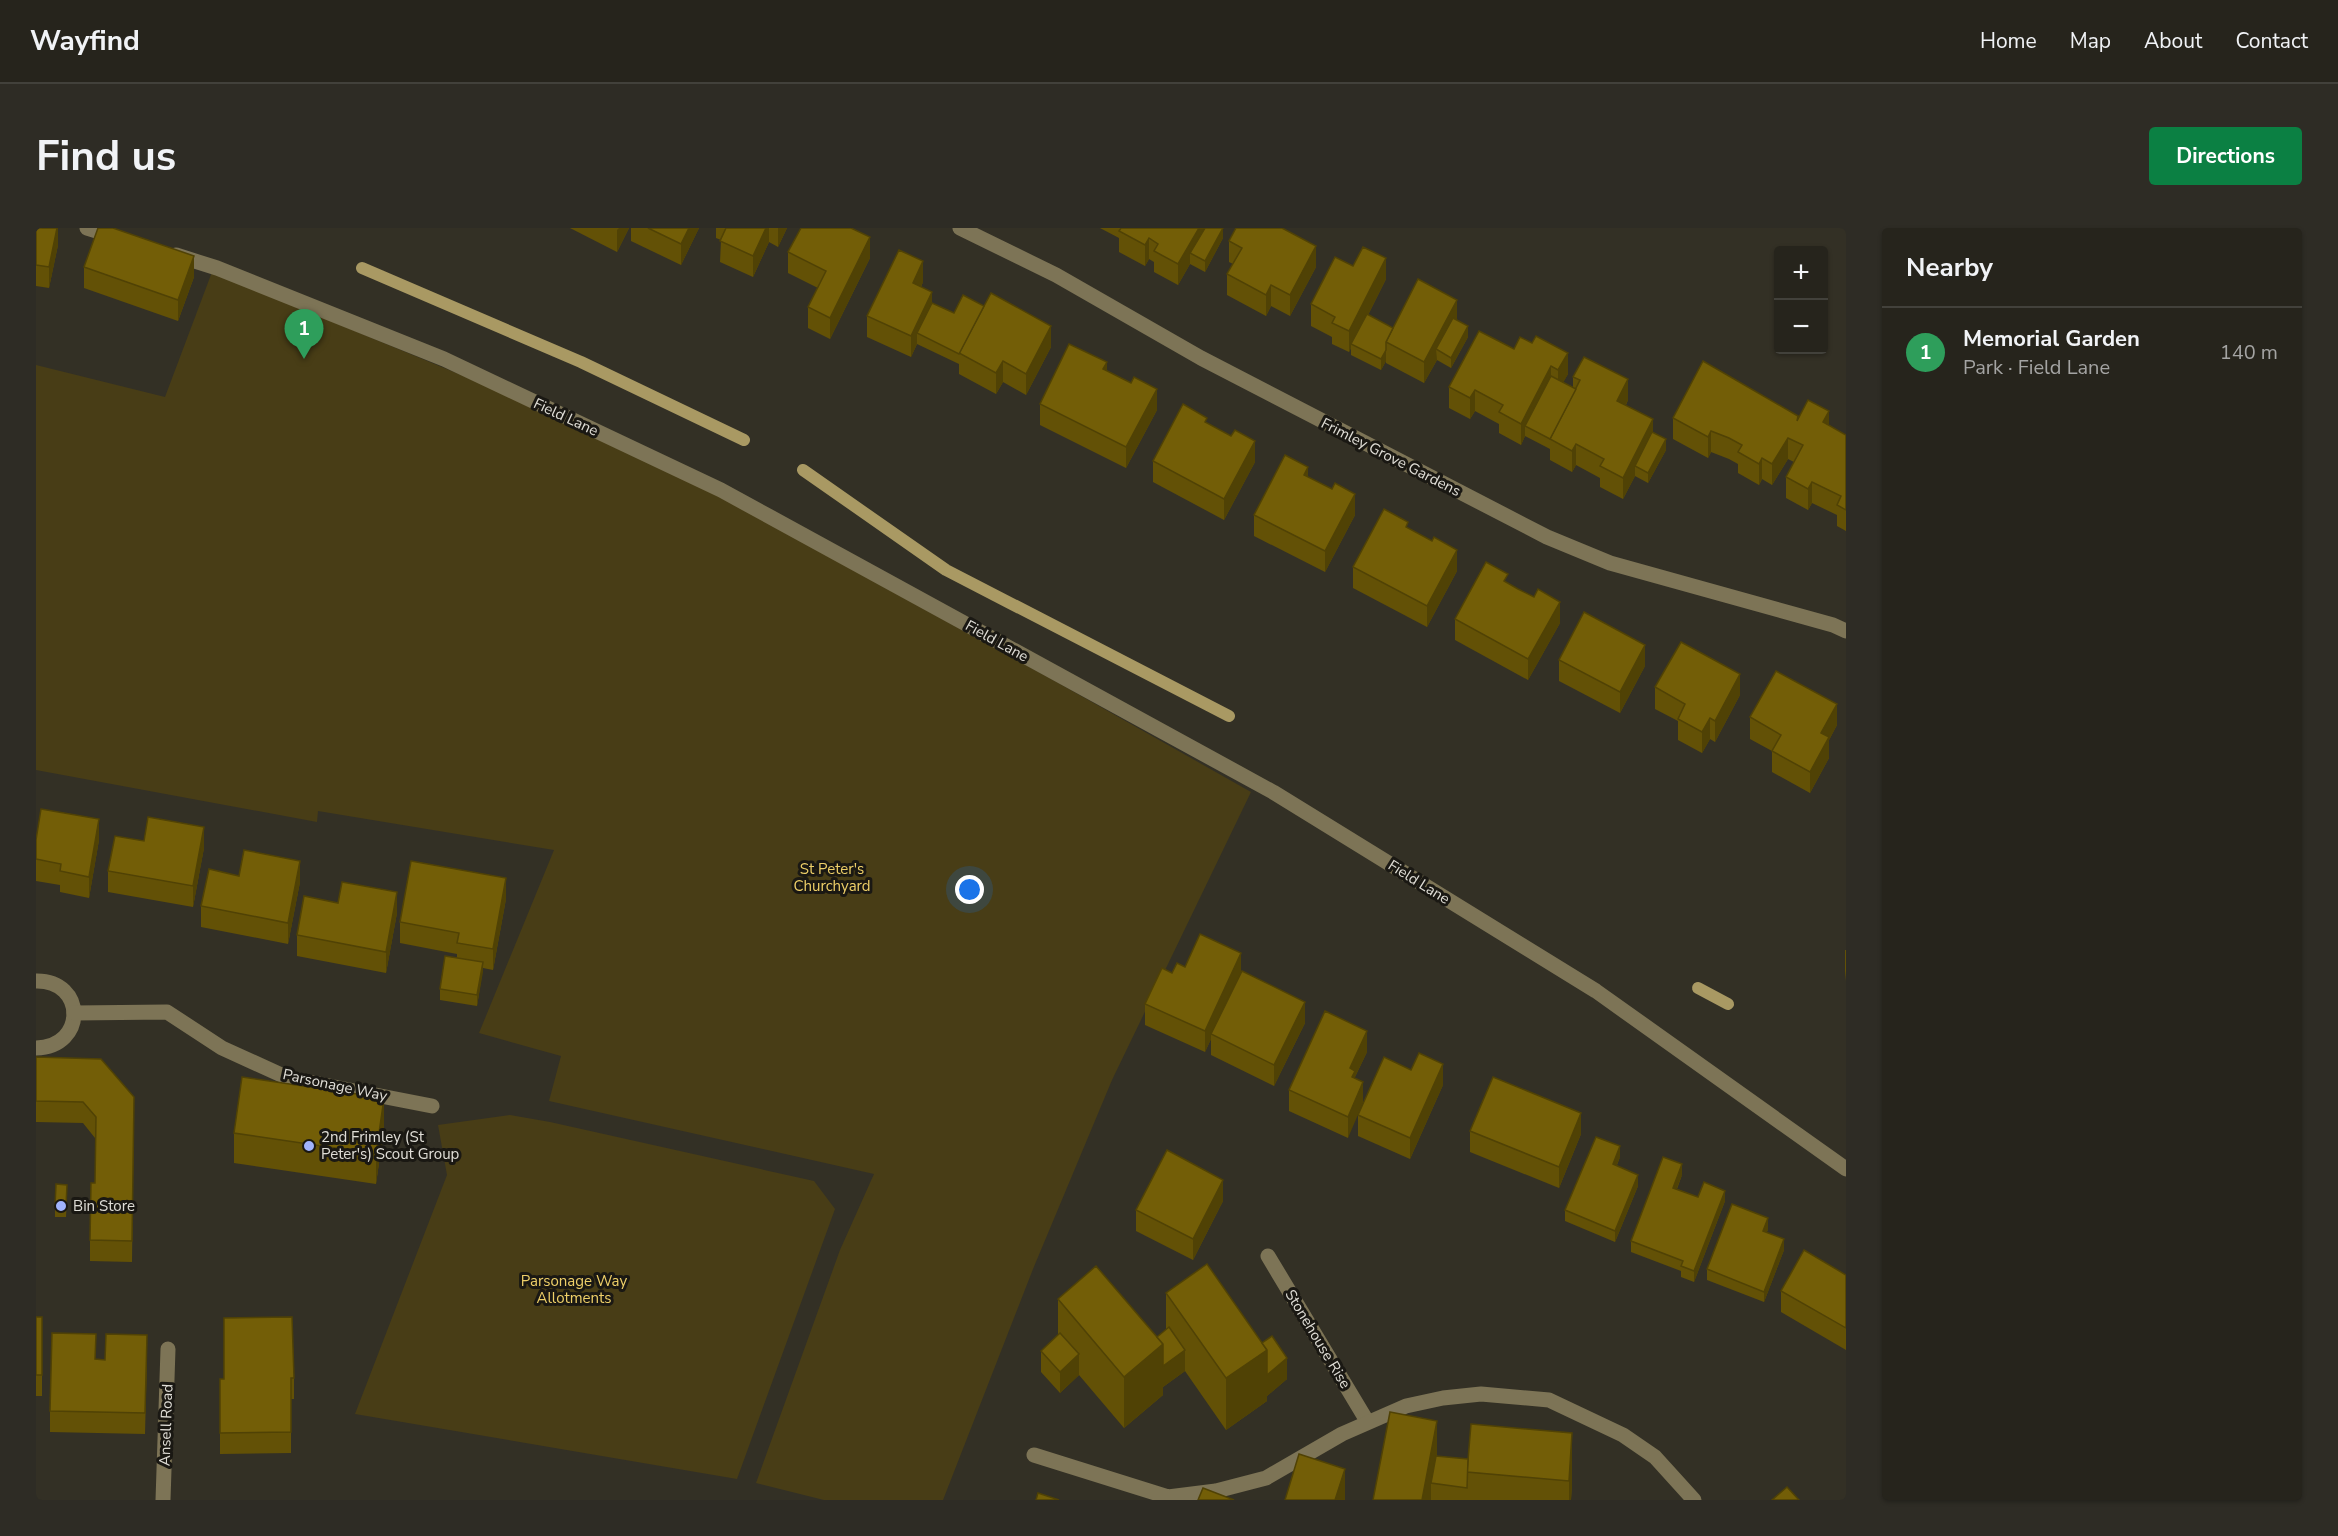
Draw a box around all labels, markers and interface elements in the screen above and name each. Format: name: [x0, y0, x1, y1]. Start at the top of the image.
text: Wayfind: [30, 22, 140, 60]
text: Home: [1980, 27, 2037, 55]
text: Map: [2070, 27, 2111, 55]
text: About: [2144, 27, 2202, 55]
text: Contact: [2235, 27, 2308, 55]
button: Directions: [2149, 127, 2302, 185]
text: Find us: [36, 128, 176, 185]
map controls: [1774, 246, 1828, 354]
button: +: [1774, 246, 1828, 300]
text: Nearby: [1906, 250, 1993, 285]
button: −: [1774, 300, 1828, 354]
pin: 1: [284, 310, 324, 359]
text: Memorial Garden: [1963, 324, 2140, 354]
text: 1: [1920, 339, 1932, 366]
text: 140 m: [2220, 339, 2278, 366]
text: Park · Field Lane: [1963, 354, 2110, 381]
street label: Field Lane: [530, 393, 602, 441]
street label: Frimley Grove Gardens: [1318, 413, 1464, 501]
street label: Field Lane: [962, 615, 1032, 667]
street label: Field Lane: [1384, 855, 1454, 909]
park label: St Peter's Churchyard: [793, 859, 871, 896]
your location: [955, 875, 984, 904]
street label: Parsonage Way: [281, 1064, 389, 1106]
place label: 2nd Frimley (St Peter's) Scout Group: [321, 1127, 460, 1164]
marker: 2nd Frimley (St Peter's) Scout Group: [302, 1139, 316, 1153]
place label: Bin Store: [73, 1196, 135, 1216]
marker: Bin Store: [54, 1199, 68, 1213]
park label: Parsonage Way Allotments: [521, 1271, 627, 1308]
street label: Stonehouse Rise: [1281, 1286, 1355, 1392]
street label: Ansell Road: [155, 1384, 177, 1466]

